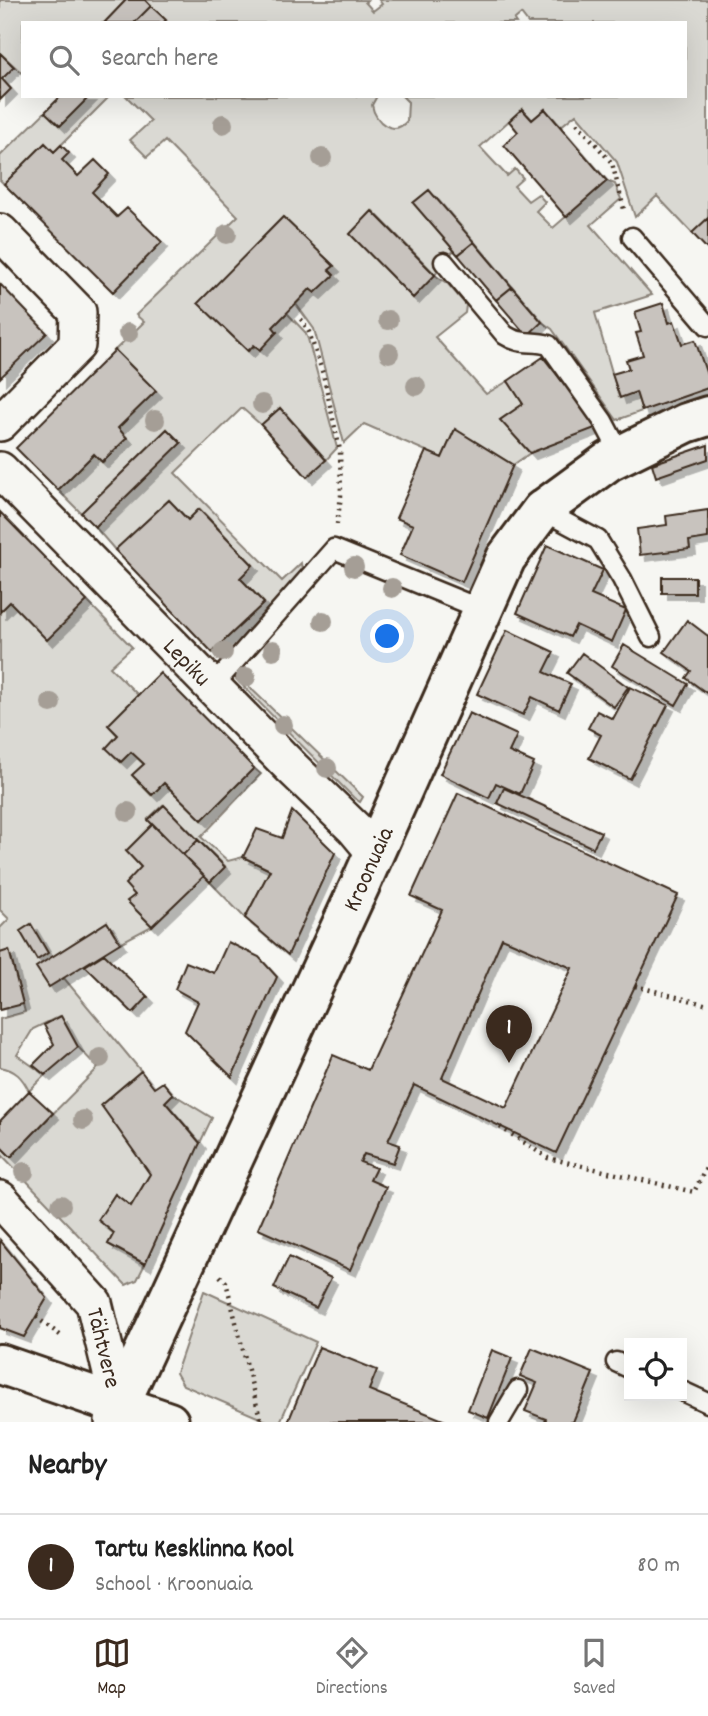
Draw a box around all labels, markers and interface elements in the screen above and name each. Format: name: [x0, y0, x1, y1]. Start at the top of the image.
search box: [21, 21, 687, 98]
icon: search: [45, 41, 83, 79]
text: Search here: [101, 41, 219, 78]
your location: [370, 619, 404, 653]
street label: Lepiku: [154, 632, 217, 695]
street label: Kroonuaia: [336, 821, 404, 918]
pin: 1: [486, 1005, 532, 1063]
street label: Tähtvere: [76, 1305, 128, 1392]
map controls: [624, 1338, 687, 1401]
button: locate: [624, 1338, 687, 1401]
text: Nearby: [28, 1446, 106, 1489]
text: Tartu Kesklinna Kool: [95, 1532, 294, 1569]
text: 1: [48, 1550, 54, 1583]
text: 80 m: [637, 1550, 680, 1583]
text: School · Kroonuaia: [95, 1569, 253, 1602]
tab: Map: [93, 1634, 131, 1703]
tab: Directions: [316, 1634, 388, 1703]
tab: Saved: [573, 1634, 615, 1703]

